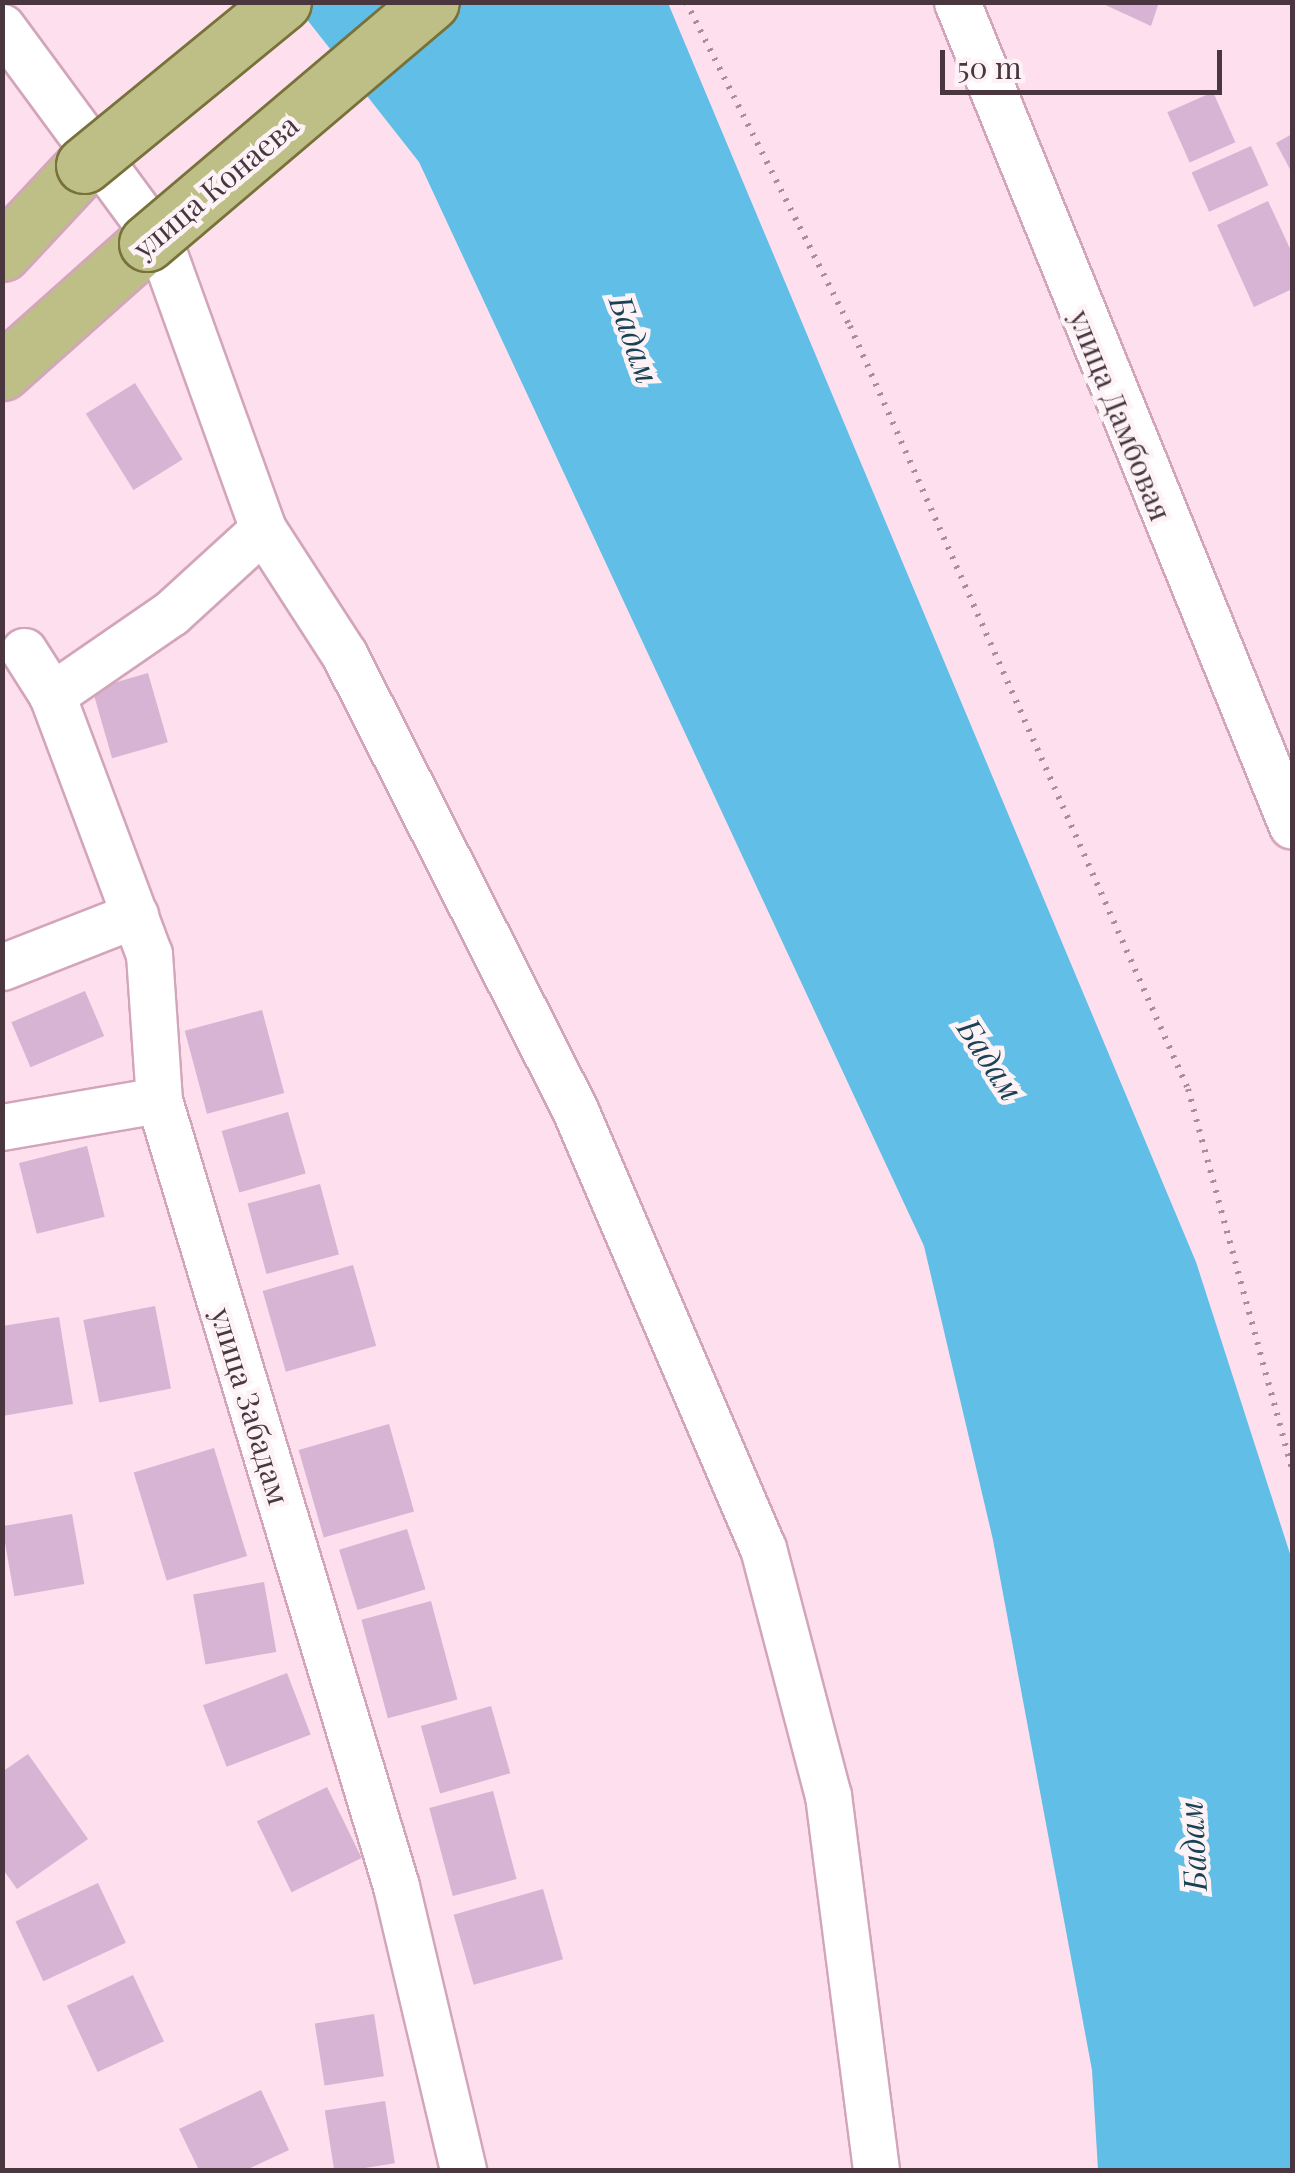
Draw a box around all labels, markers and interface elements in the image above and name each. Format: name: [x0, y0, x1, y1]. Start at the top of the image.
scale bar: [945, 30, 1228, 92]
text: 50 m: [957, 47, 1022, 87]
street label: улица Конаева: [125, 106, 305, 266]
water label: Бадам: [602, 290, 668, 388]
street label: улица Дамбовая: [1062, 304, 1180, 526]
water label: Бадам: [950, 1011, 1032, 1107]
street label: улица Забадам: [204, 1303, 298, 1509]
water label: Бадам: [1170, 1800, 1214, 1892]

